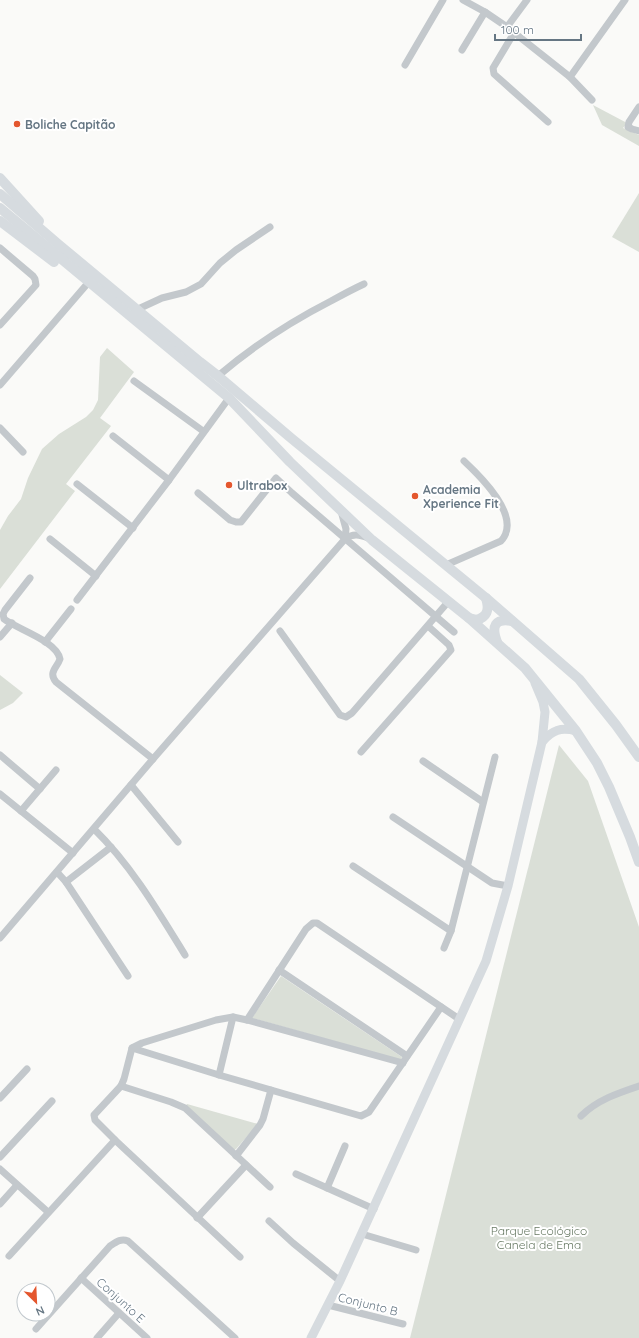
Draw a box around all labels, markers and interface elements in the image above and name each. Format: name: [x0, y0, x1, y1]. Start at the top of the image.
scale bar: [495, 16, 581, 42]
text: 100 m: [501, 22, 534, 37]
place label: Boliche Capitão: [25, 117, 116, 132]
marker: Boliche Capitão: [12, 119, 22, 129]
place label: Ultrabox: [237, 478, 287, 493]
marker: Ultrabox: [224, 480, 234, 490]
place label: Academia Xperience Fit: [423, 482, 499, 511]
marker: Academia Xperience Fit: [410, 491, 420, 501]
park label: Parque Ecológico Canela de Ema: [491, 1223, 587, 1252]
street label: Conjunto E: [94, 1274, 149, 1326]
north arrow: [16, 1282, 56, 1322]
street label: Conjunto B: [336, 1289, 400, 1319]
text: N: [34, 1303, 47, 1319]

